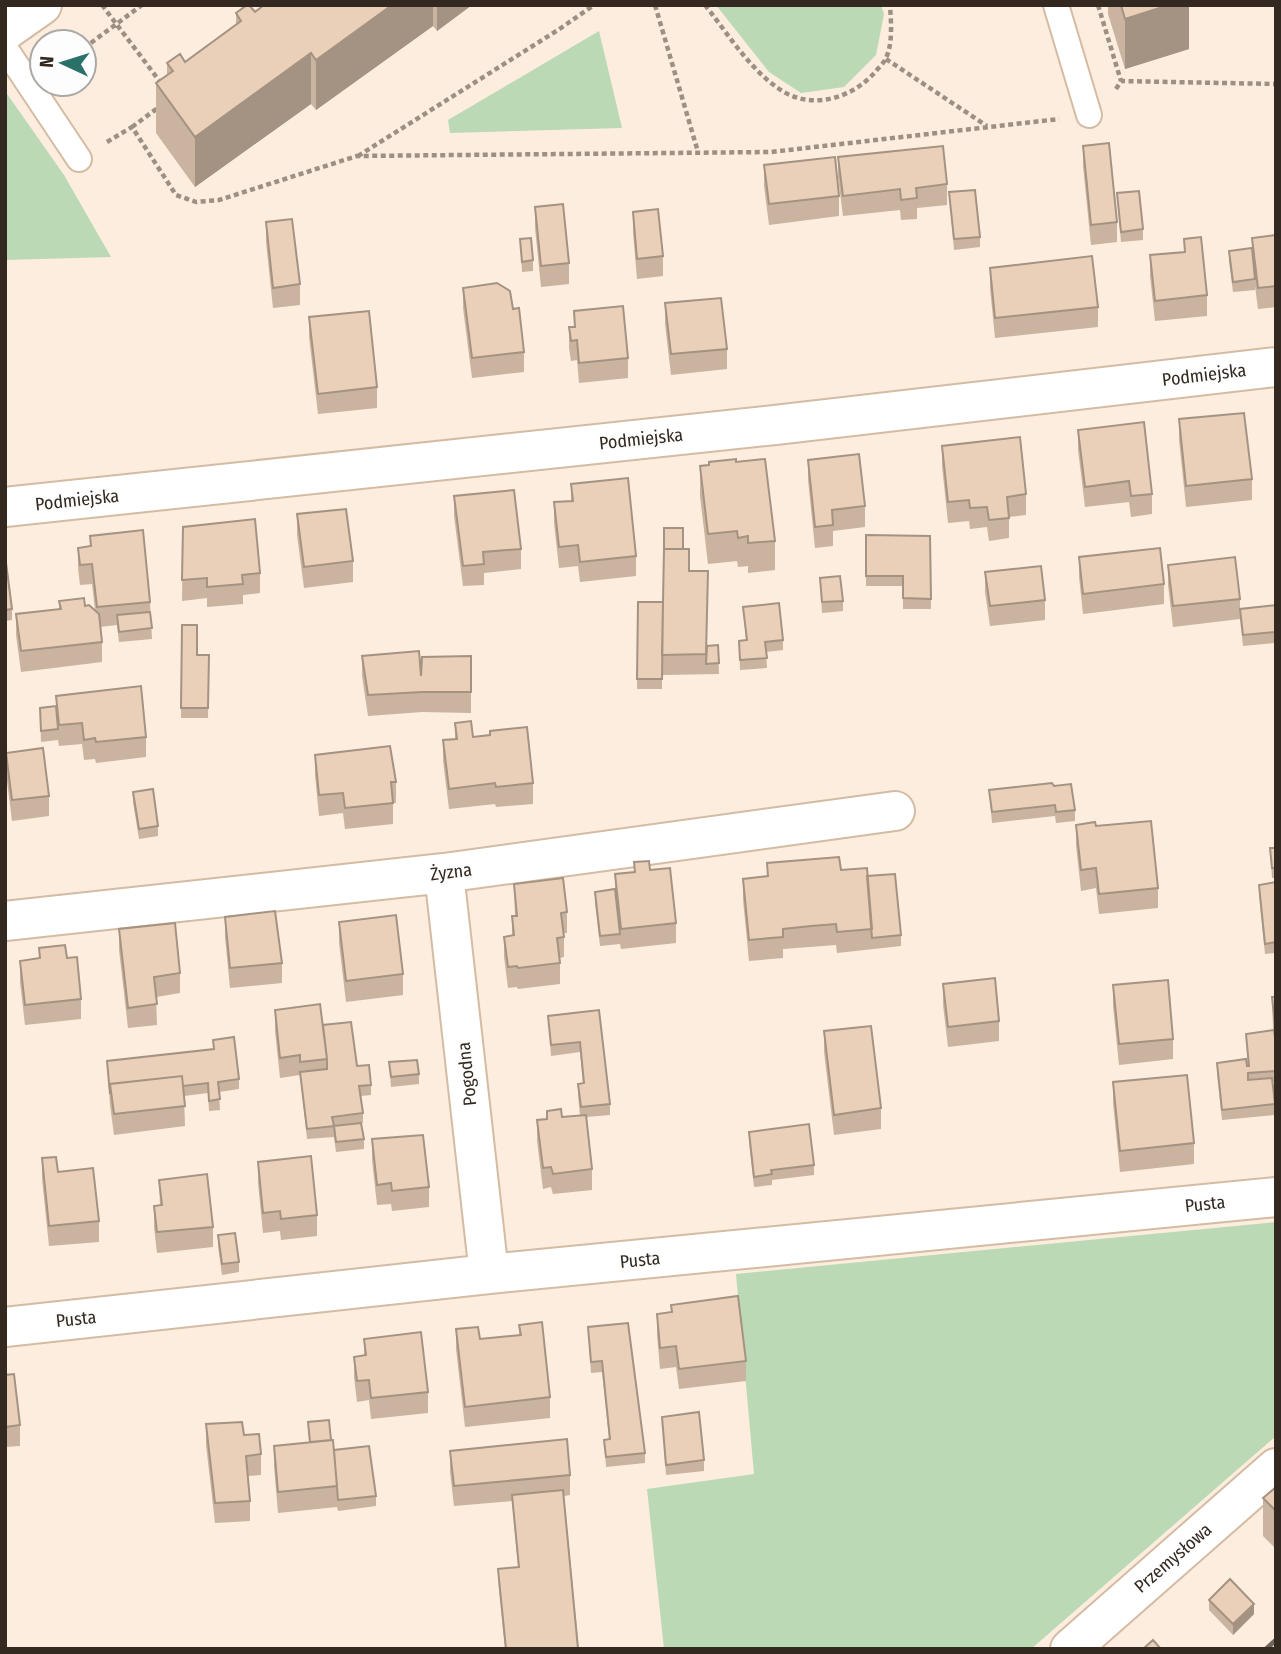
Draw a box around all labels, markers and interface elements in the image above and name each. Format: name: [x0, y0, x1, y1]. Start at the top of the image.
north arrow: [28, 28, 98, 98]
text: N: [35, 55, 58, 68]
street label: Podmiejska: [1161, 359, 1247, 391]
street label: Podmiejska: [598, 424, 684, 454]
street label: Podmiejska: [34, 485, 120, 515]
street label: Żyzna: [429, 859, 473, 885]
street label: Pogodna: [453, 1041, 481, 1107]
street label: Pusta: [1184, 1191, 1227, 1217]
street label: Pusta: [619, 1247, 662, 1273]
street label: Pusta: [55, 1306, 98, 1332]
street label: Przemysłowa: [1130, 1518, 1216, 1597]

